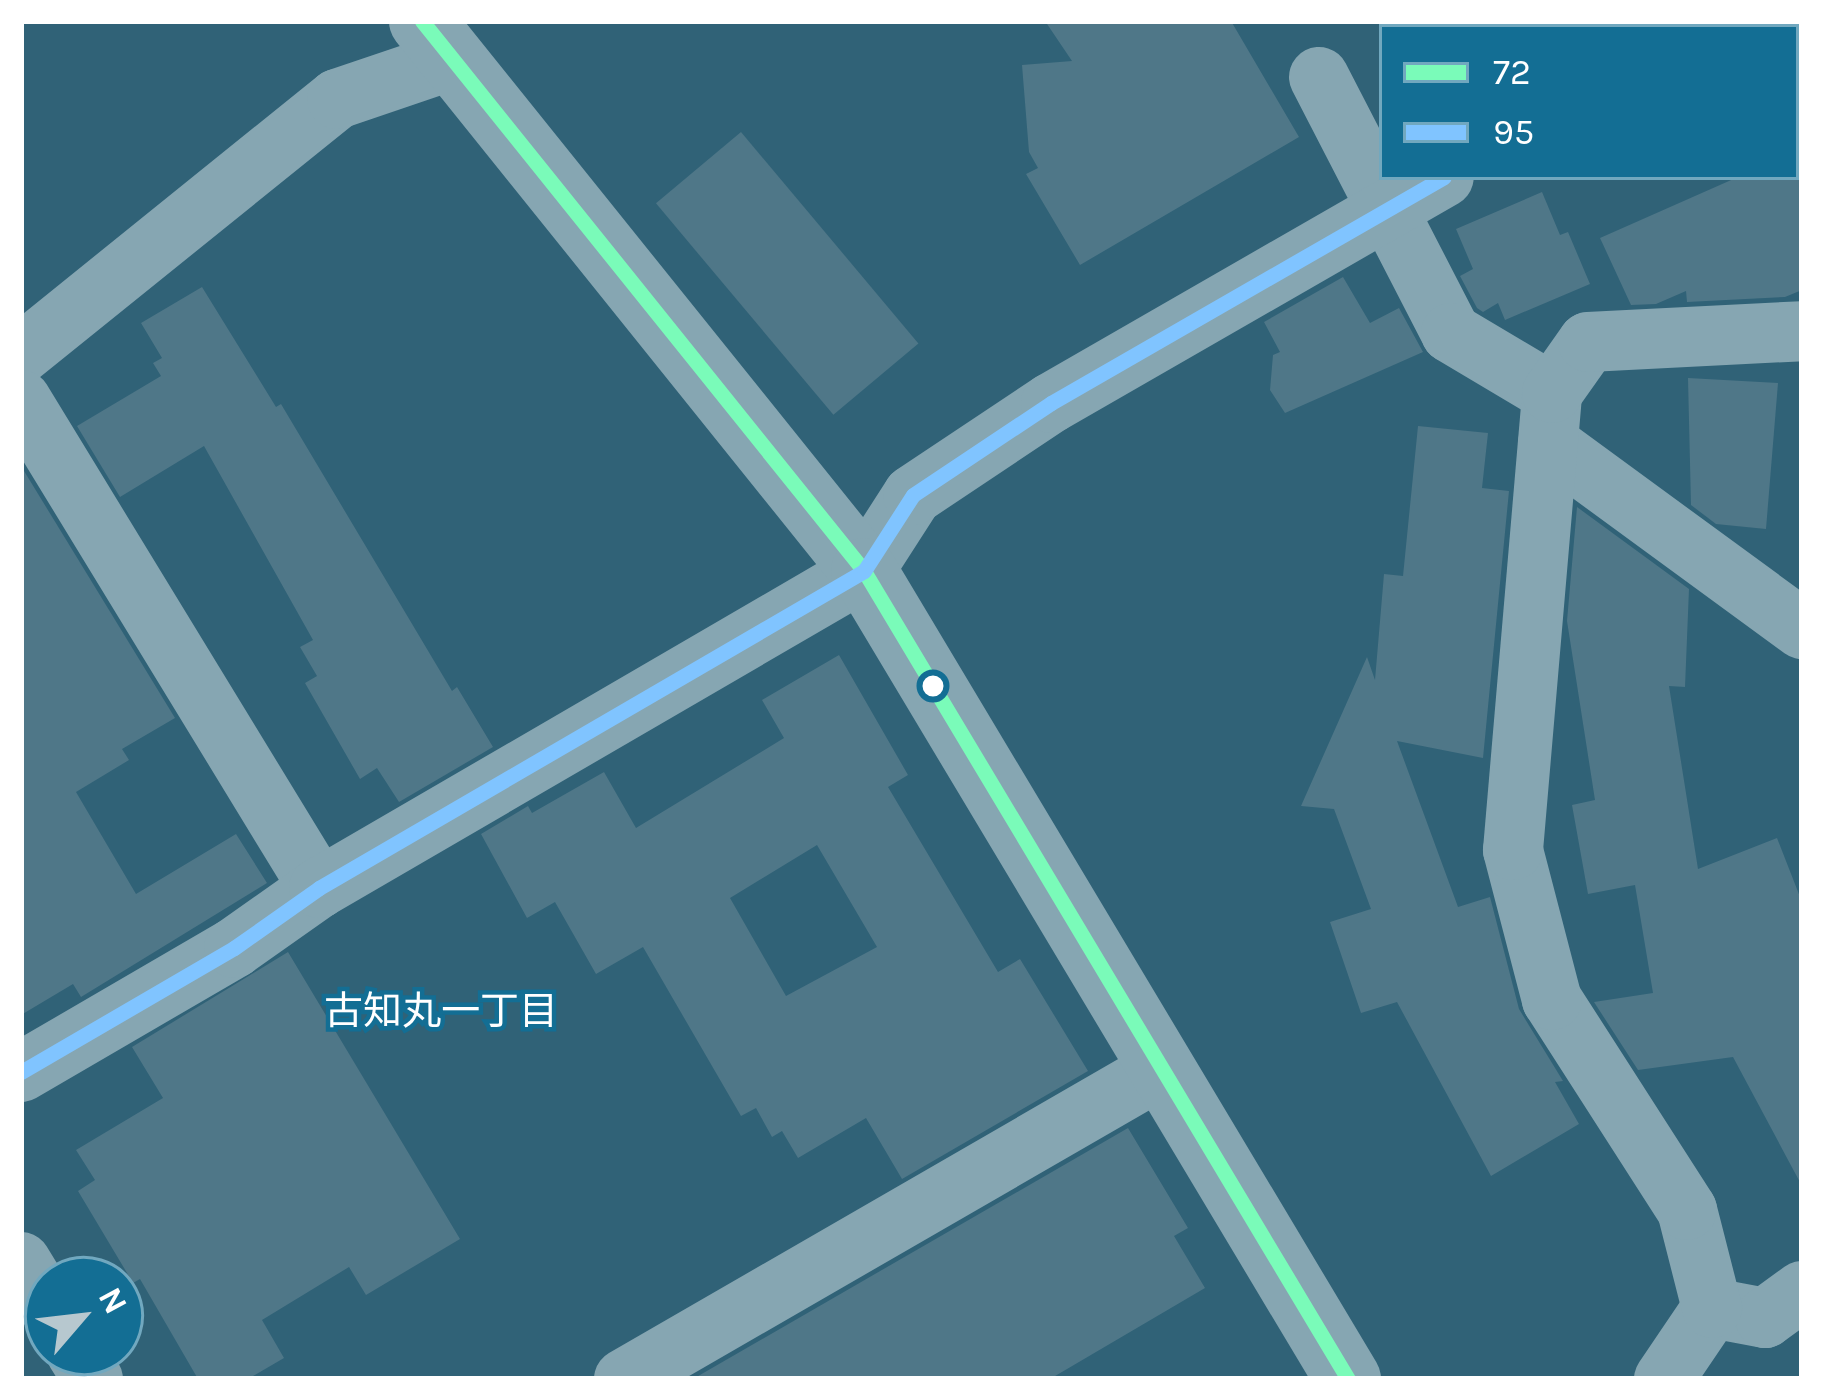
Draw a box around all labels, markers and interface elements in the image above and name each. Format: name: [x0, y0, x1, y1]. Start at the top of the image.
legend: [1379, 24, 1799, 180]
text: 72: [1493, 51, 1531, 93]
text: 95: [1493, 111, 1534, 153]
unlabelled marker: [922, 675, 944, 697]
district label: 古知丸一丁目: [324, 988, 558, 1034]
north arrow: [24, 1256, 144, 1376]
text: N: [91, 1281, 135, 1320]

